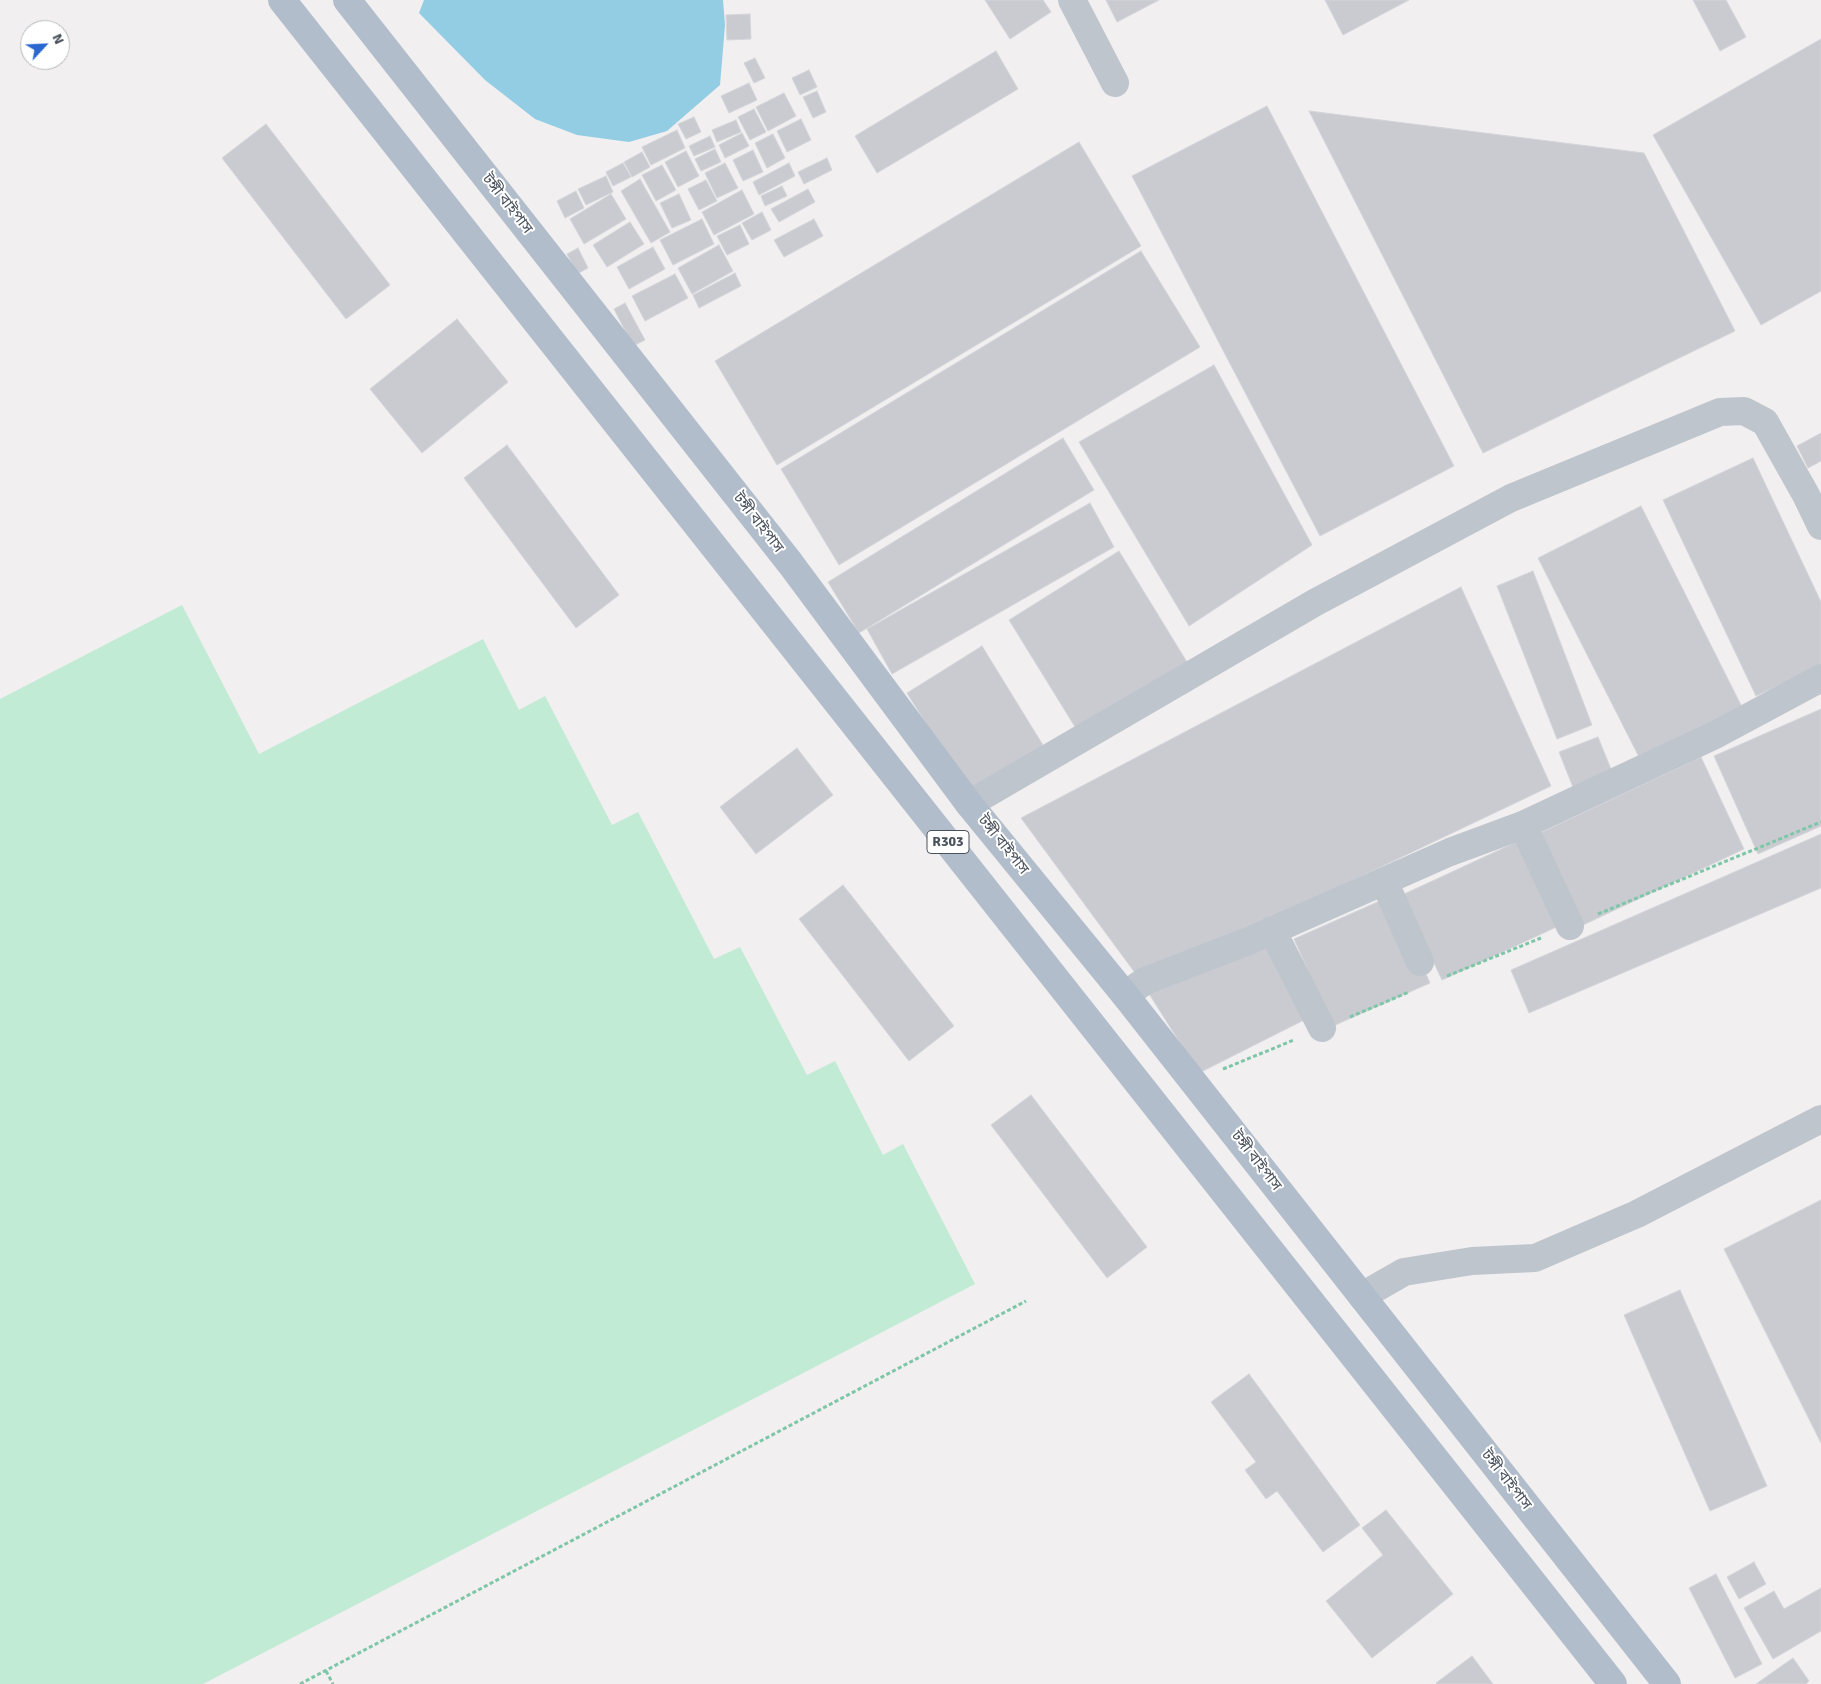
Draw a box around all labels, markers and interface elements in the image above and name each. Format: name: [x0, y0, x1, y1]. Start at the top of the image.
north arrow: [20, 20, 70, 70]
text: N: [48, 31, 68, 47]
street label: টঙ্গী বাইপাস: [478, 171, 536, 237]
street label: টঙ্গী বাইপাস: [729, 490, 787, 556]
street label: টঙ্গী বাইপাস: [974, 812, 1032, 878]
road number: R303: [927, 830, 969, 854]
street label: টঙ্গী বাইপাস: [1227, 1128, 1285, 1194]
street label: টঙ্গী বাইপাস: [1477, 1447, 1535, 1513]

